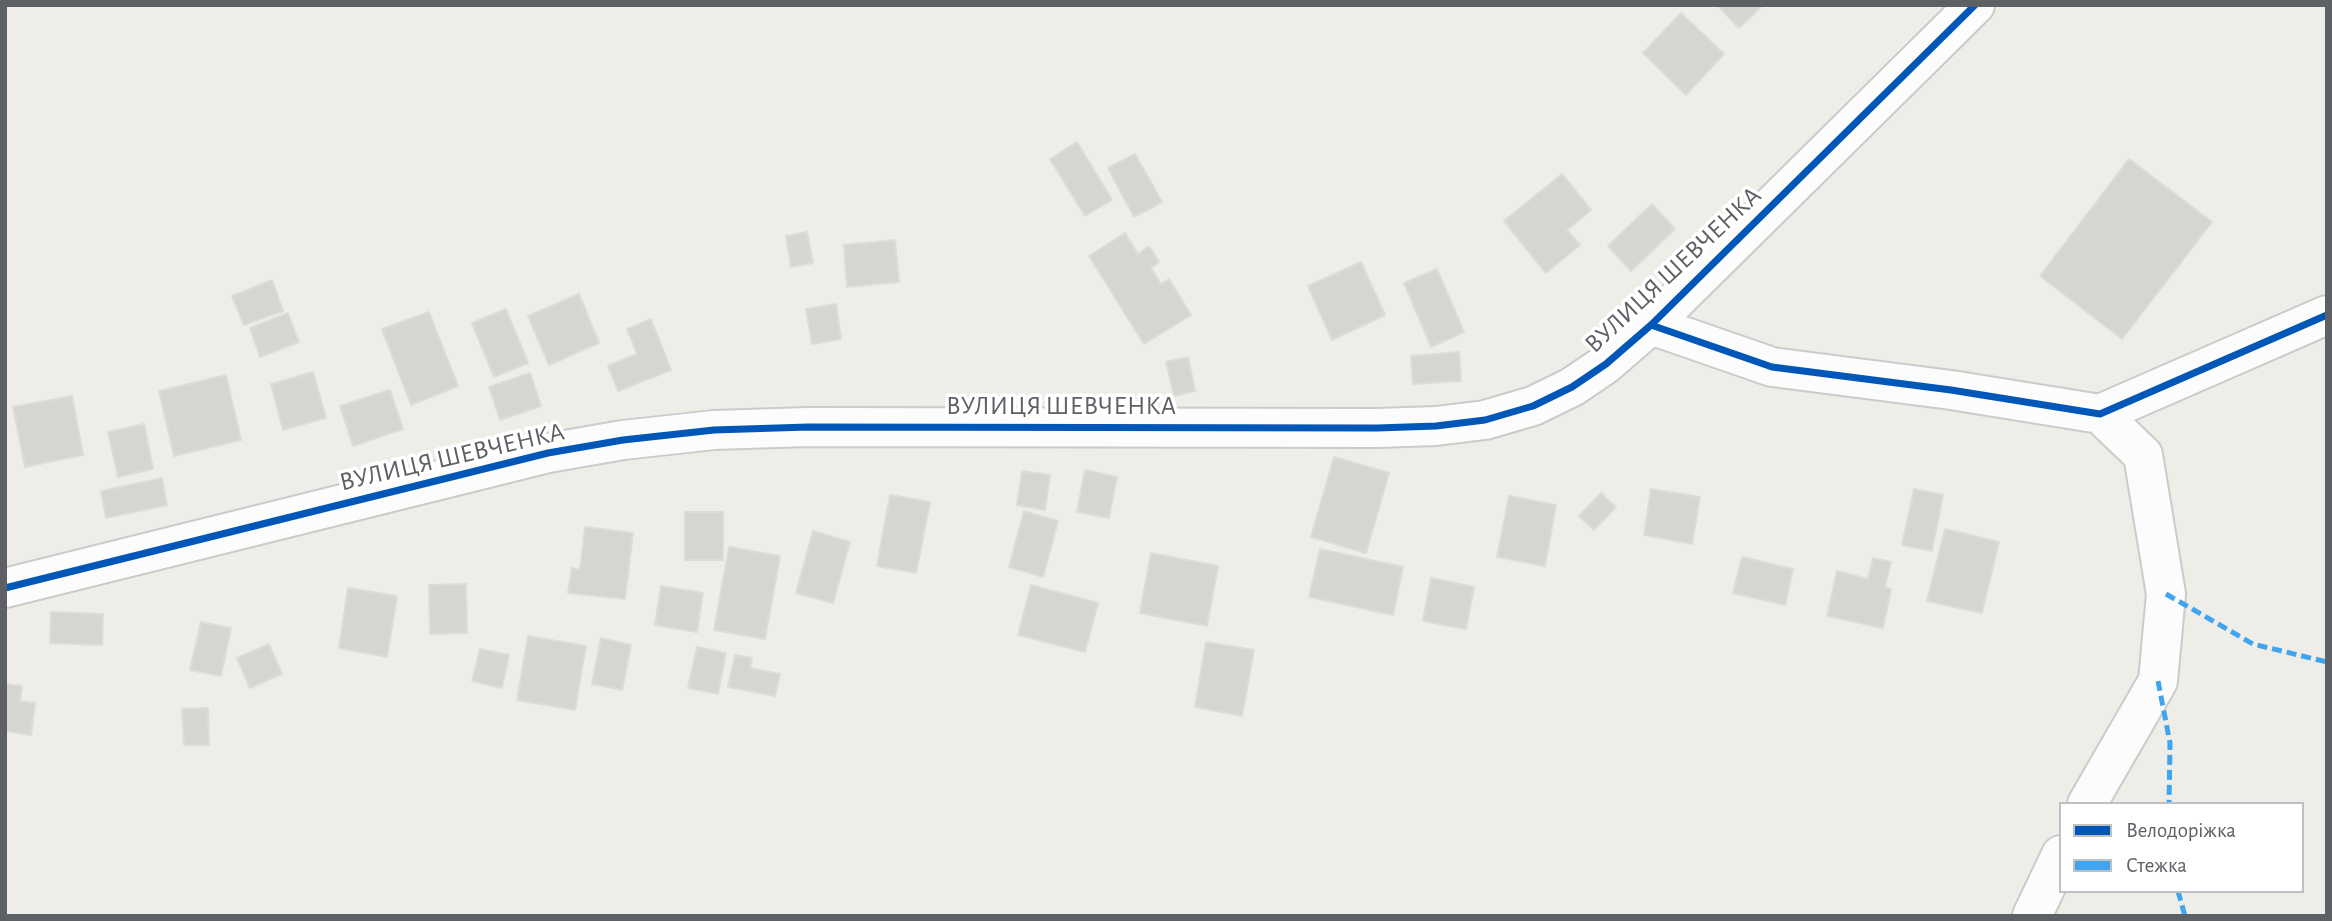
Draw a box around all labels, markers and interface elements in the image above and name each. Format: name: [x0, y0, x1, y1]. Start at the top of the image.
street label: ВУЛИЦЯ ШЕВЧЕНКА: [1578, 180, 1768, 360]
street label: ВУЛИЦЯ ШЕВЧЕНКА: [946, 390, 1176, 422]
street label: ВУЛИЦЯ ШЕВЧЕНКА: [336, 416, 568, 498]
legend: [2059, 802, 2304, 893]
text: Велодоріжка: [2126, 820, 2236, 841]
text: Стежка: [2126, 855, 2187, 876]

